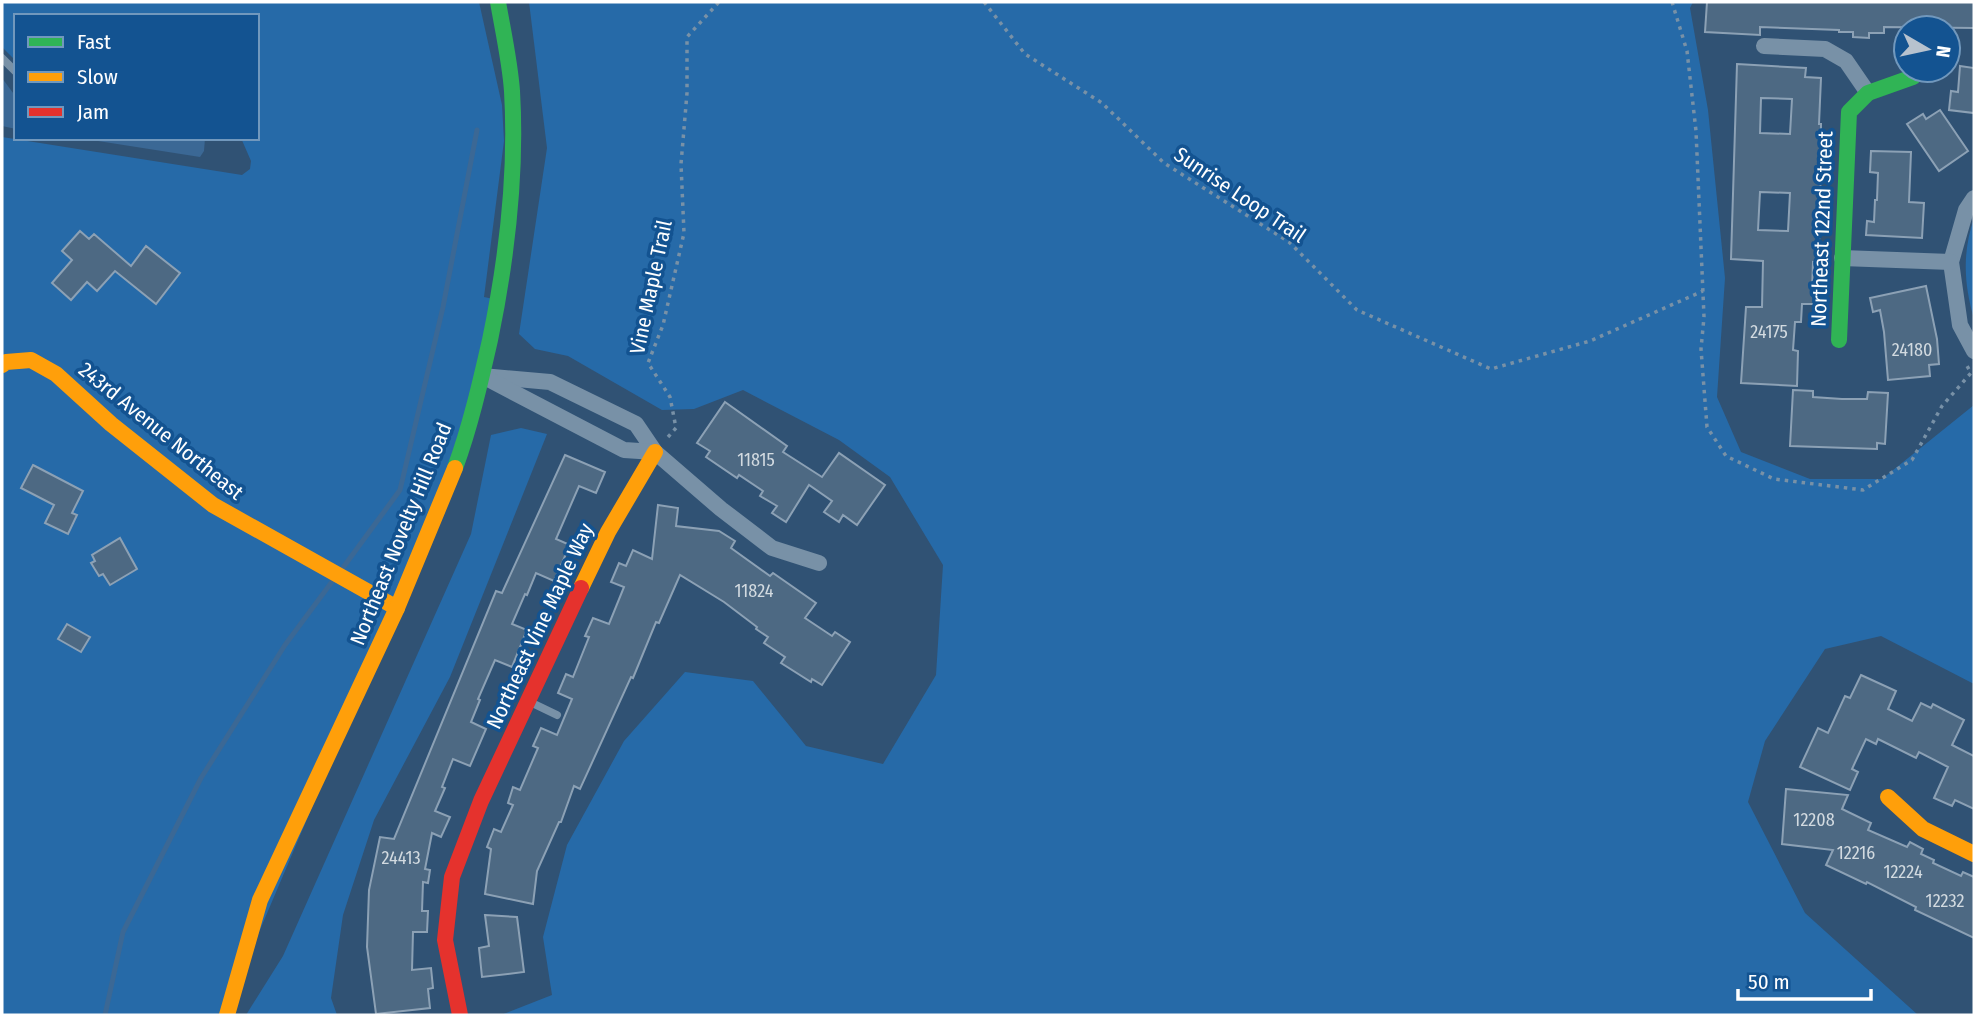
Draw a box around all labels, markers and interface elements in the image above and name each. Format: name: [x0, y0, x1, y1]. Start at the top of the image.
legend: [14, 14, 259, 140]
north arrow: [1892, 14, 1962, 84]
text: Fast: [77, 29, 111, 55]
text: N: [1931, 44, 1956, 59]
text: Slow: [77, 64, 118, 90]
text: Jam: [77, 99, 109, 125]
street label: Northeast 122nd Street: [1806, 131, 1838, 327]
street label: Sunrise Loop Trail: [1169, 141, 1311, 249]
street label: Vine Maple Trail: [624, 217, 678, 356]
house number: 24175: [1750, 321, 1788, 343]
house number: 24180: [1892, 339, 1932, 361]
street label: 243rd Avenue Northeast: [73, 357, 249, 505]
street label: Northeast Novelty Hill Road: [344, 419, 458, 649]
house number: 11815: [737, 449, 775, 471]
street label: Northeast Vine Maple Way: [481, 518, 599, 733]
house number: 11824: [735, 580, 774, 602]
house number: 12208: [1793, 809, 1835, 831]
house number: 12216: [1837, 842, 1875, 864]
house number: 24413: [381, 847, 421, 869]
house number: 12224: [1883, 861, 1923, 883]
house number: 12232: [1926, 890, 1964, 912]
scale bar: [1738, 958, 1871, 1002]
text: 50 m: [1748, 969, 1790, 995]

